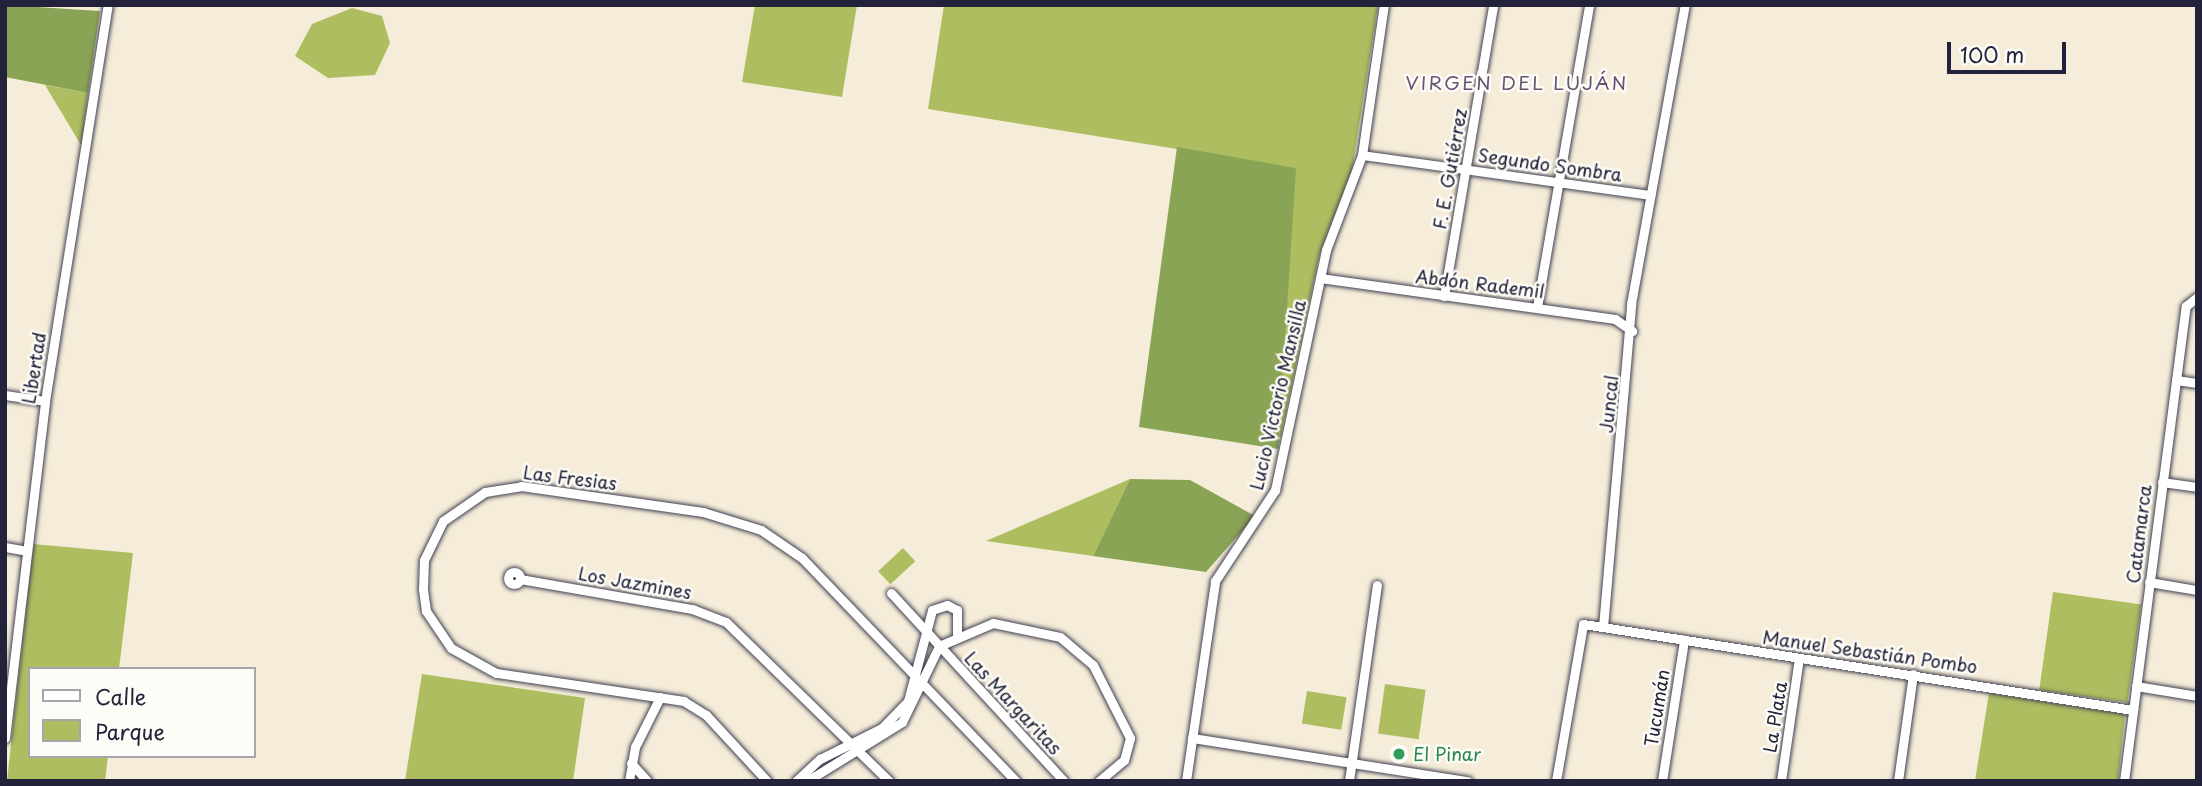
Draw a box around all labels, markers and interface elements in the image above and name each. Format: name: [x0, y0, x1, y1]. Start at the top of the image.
scale bar: [1950, 28, 2069, 72]
text: 100 m: [1960, 38, 2024, 70]
district label: VIRGEN DEL LUJÁN: [1408, 72, 1626, 94]
street label: F. E. Gutiérrez: [1429, 107, 1471, 231]
street label: Segundo Sombra: [1476, 144, 1624, 186]
street label: Abdón Rademil: [1415, 265, 1545, 303]
street label: Lucio Victorio Mansilla: [1245, 297, 1311, 493]
street label: Libertad: [18, 331, 50, 405]
street label: Juncal: [1595, 374, 1623, 434]
street label: Las Fresias: [521, 461, 619, 495]
street label: Catamarca: [2122, 483, 2156, 585]
street label: Los Jazmines: [576, 562, 694, 604]
street label: Manuel Sebastián Pombo: [1761, 626, 1979, 678]
street label: Las Margaritas: [960, 647, 1066, 759]
legend: [28, 667, 256, 758]
street label: Tucumán: [1640, 668, 1674, 748]
street label: La Plata: [1759, 679, 1791, 755]
text: Calle: [95, 680, 146, 712]
text: Parque: [95, 715, 165, 747]
place label: El Pinar: [1413, 743, 1481, 765]
marker: El Pinar: [1391, 746, 1407, 762]

